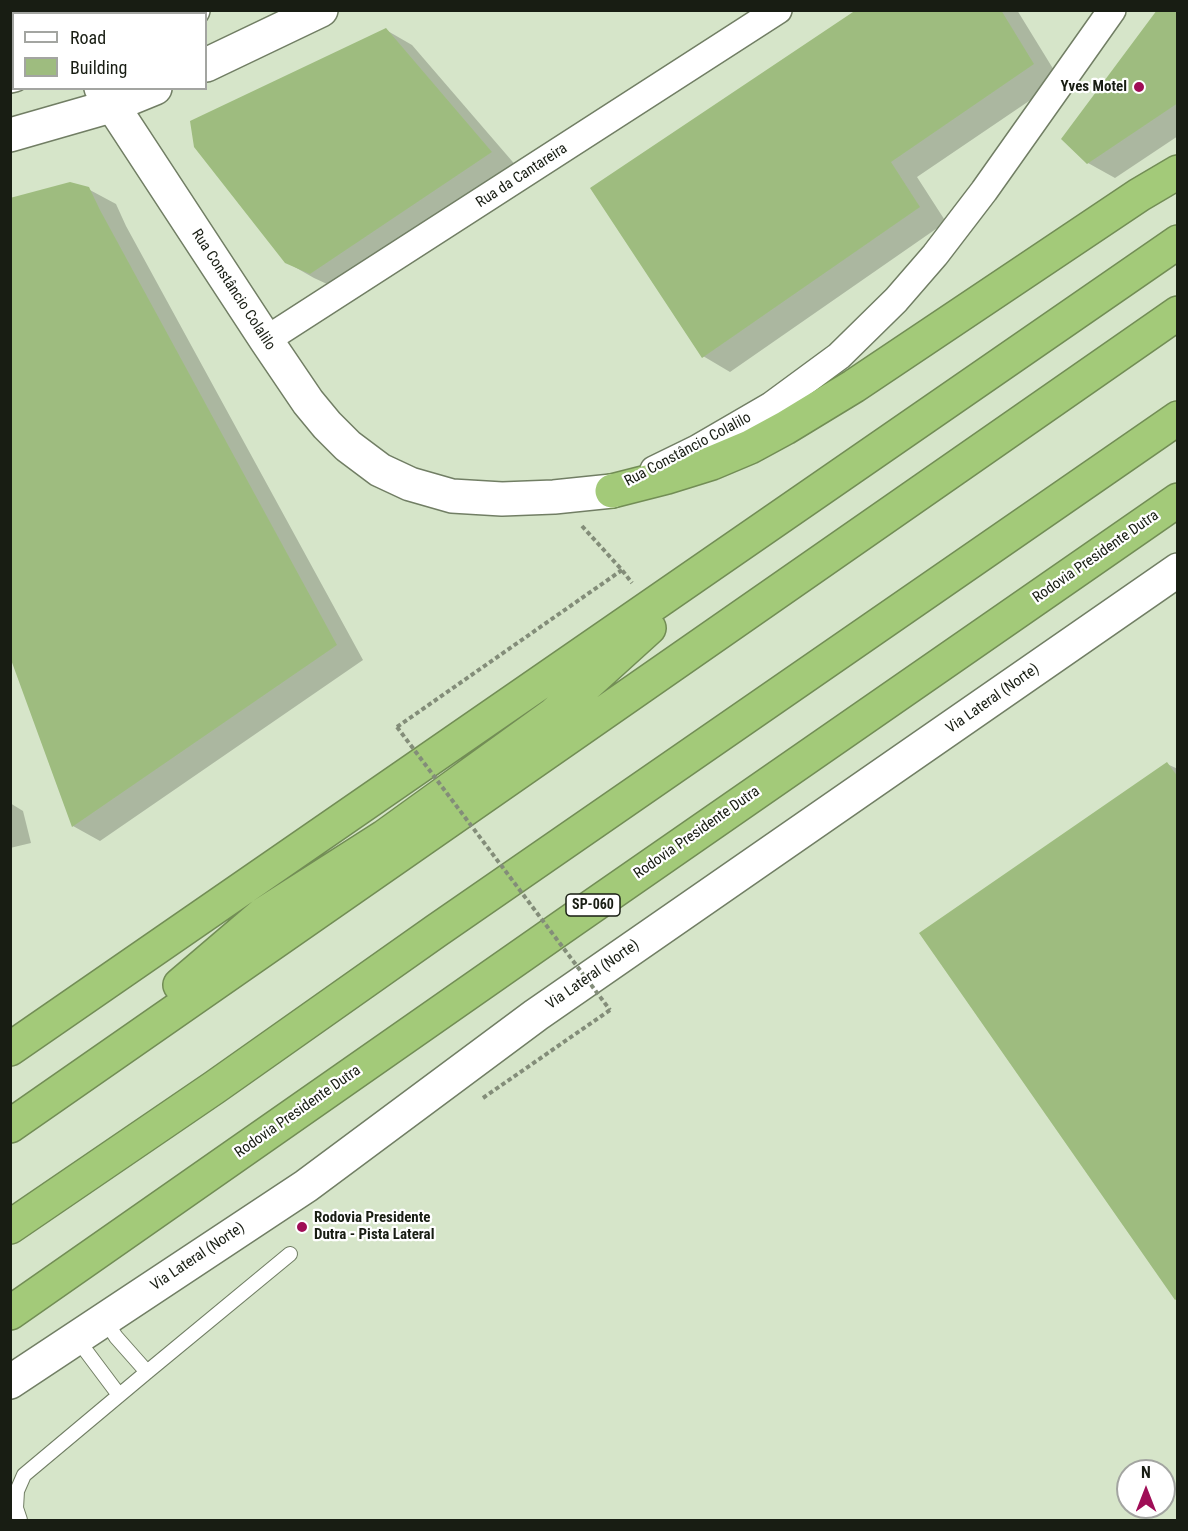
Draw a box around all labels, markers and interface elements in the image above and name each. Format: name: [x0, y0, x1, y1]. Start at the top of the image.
legend: [12, 12, 207, 90]
text: Road: [70, 27, 106, 48]
text: Building: [70, 57, 127, 78]
place label: Yves Motel: [1061, 78, 1127, 96]
marker: Yves Motel: [1132, 80, 1146, 94]
street label: Rua da Cantareira: [473, 140, 571, 212]
street label: Rua Constâncio Colalilo: [187, 226, 279, 354]
street label: Rua Constâncio Colalilo: [622, 409, 754, 491]
street label: Rodovia Presidente Dutra: [1030, 507, 1162, 607]
street label: Via Lateral (Norte): [943, 660, 1043, 738]
street label: Rodovia Presidente Dutra: [631, 783, 763, 883]
road number: SP-060: [566, 894, 620, 916]
street label: Via Lateral (Norte): [543, 936, 643, 1014]
street label: Rodovia Presidente Dutra: [232, 1062, 364, 1162]
place label: Rodovia Presidente Dutra - Pista Lateral: [314, 1209, 434, 1244]
street label: Via Lateral (Norte): [148, 1219, 248, 1295]
marker: Rodovia Presidente Dutra - Pista Lateral: [295, 1220, 309, 1234]
north arrow: [1116, 1459, 1176, 1519]
text: N: [1141, 1463, 1151, 1482]

